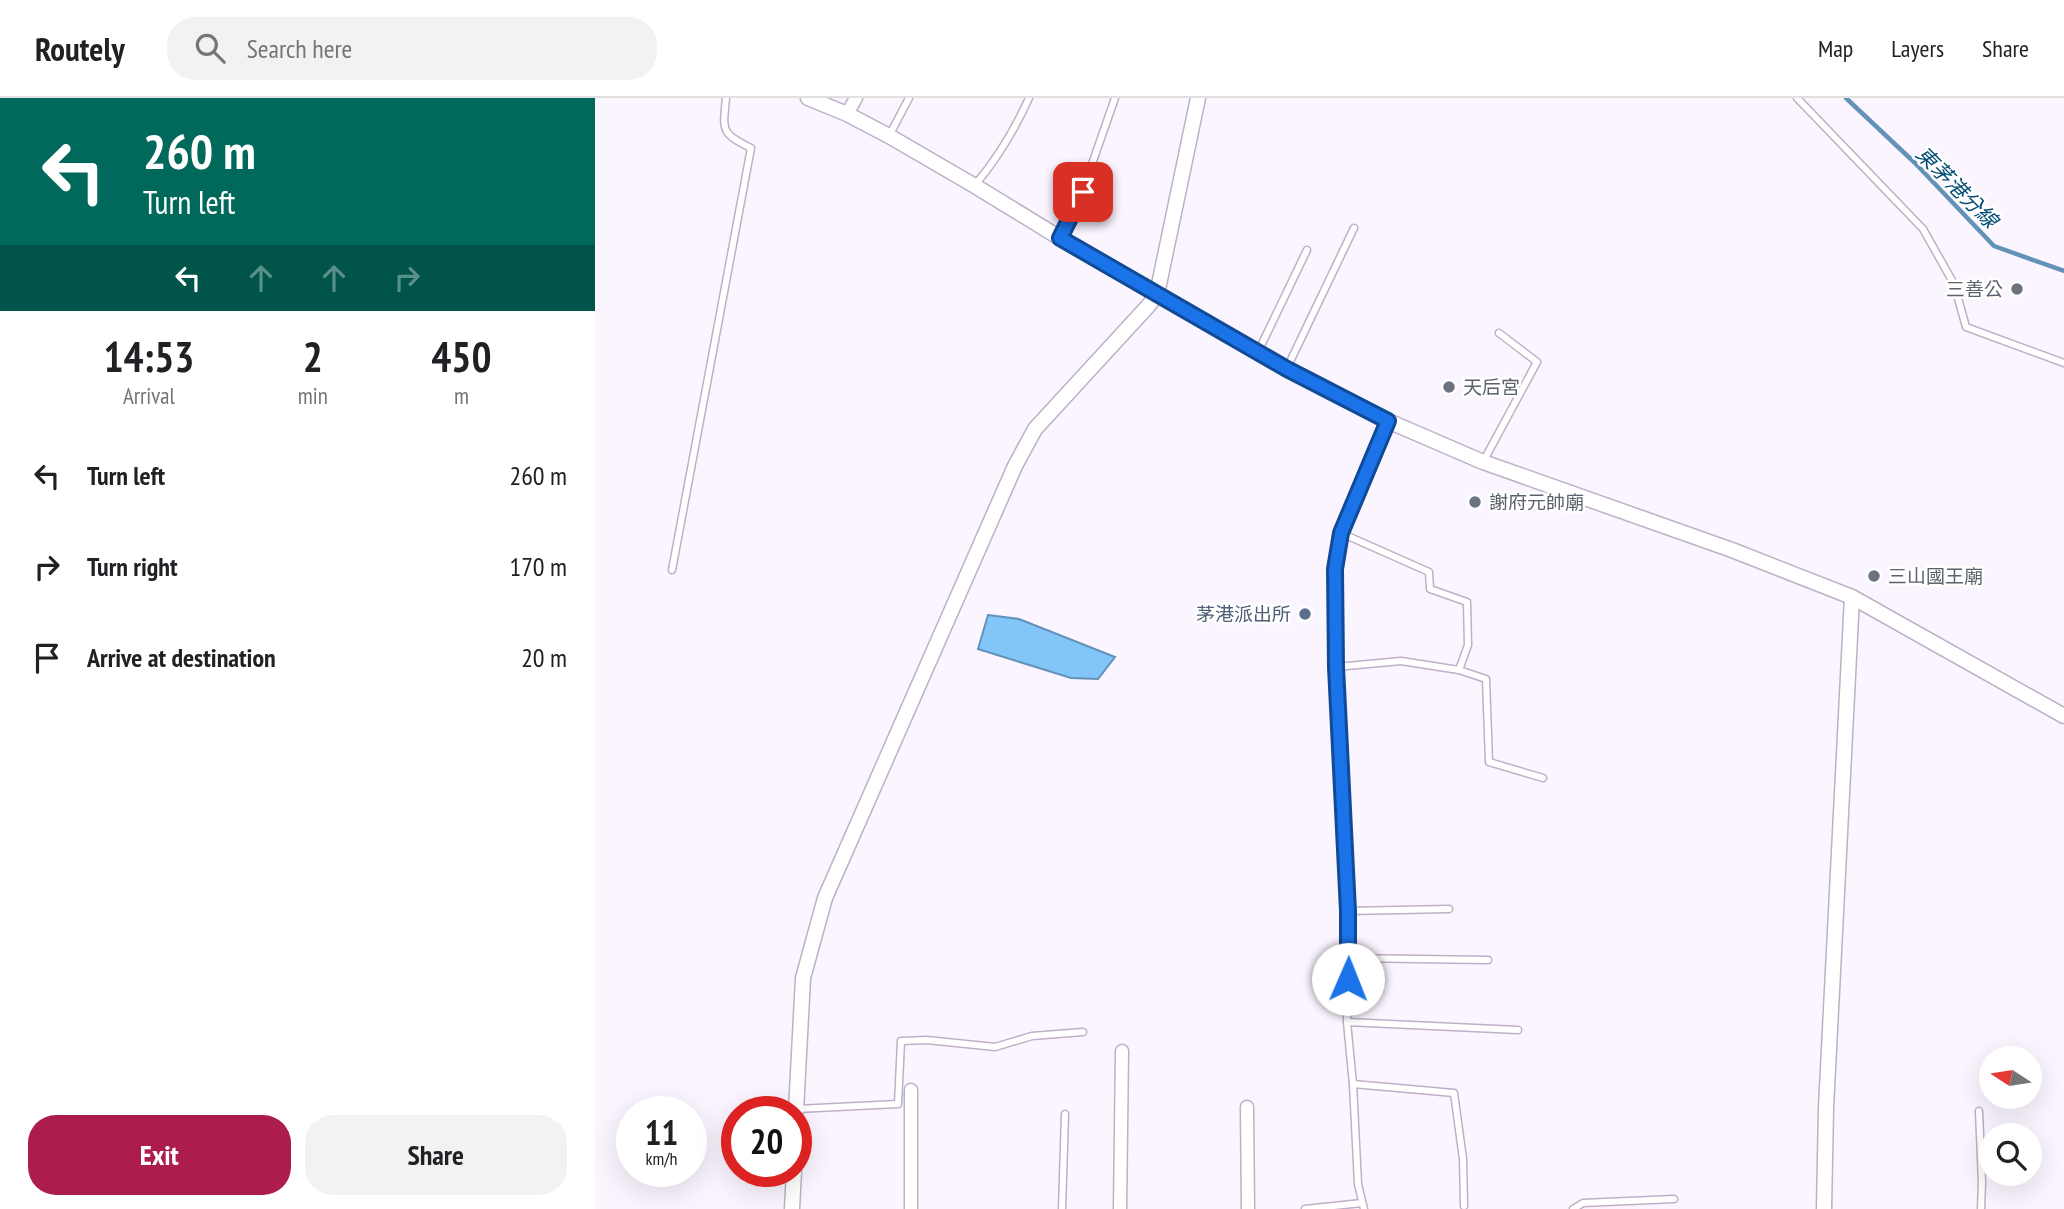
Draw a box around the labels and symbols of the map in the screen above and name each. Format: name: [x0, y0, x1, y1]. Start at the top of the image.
water label: 東茅港分線: [1910, 140, 2005, 235]
pin: [1053, 162, 1113, 222]
place label: 三善公: [1946, 277, 2003, 301]
marker: 三善公: [2009, 281, 2025, 297]
place label: 天后宮: [1463, 375, 1520, 399]
marker: 天后宮: [1441, 379, 1457, 395]
place label: 謝府元帥廟: [1489, 490, 1584, 514]
marker: 謝府元帥廟: [1467, 494, 1483, 510]
place label: 三山國王廟: [1888, 564, 1983, 588]
marker: 三山國王廟: [1866, 568, 1882, 584]
place label: 茅港派出所: [1196, 602, 1291, 626]
marker: 茅港派出所: [1297, 606, 1313, 622]
position arrow: [1311, 942, 1385, 1016]
north arrow: [1979, 1046, 2042, 1110]
speed limit sign: 20: [721, 1096, 812, 1187]

